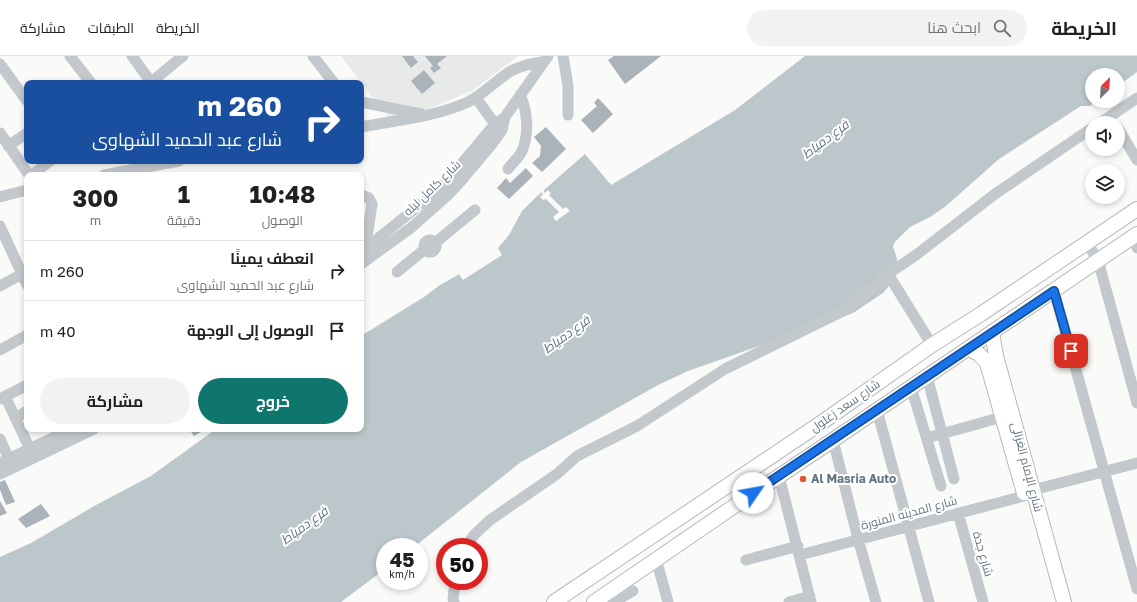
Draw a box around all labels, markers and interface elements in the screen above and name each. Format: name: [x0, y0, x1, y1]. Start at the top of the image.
search box: [747, 10, 1027, 46]
text: الخريطة: [1051, 16, 1117, 39]
icon: search: [991, 17, 1013, 39]
text: ابحث هنا: [927, 18, 981, 36]
text: مشاركة: [20, 19, 66, 36]
text: الطبقات: [88, 19, 134, 36]
text: الخريطة: [156, 19, 200, 36]
north arrow: [1085, 68, 1125, 108]
map controls: [1085, 68, 1125, 204]
text: 260 m: [197, 89, 282, 122]
icon: right: [296, 96, 348, 148]
water label: فرع دمياط: [798, 116, 854, 163]
button: sound: [1085, 116, 1125, 156]
text: شارع عبد الحميد الشهاوى: [92, 128, 282, 150]
street label: شارع كامل ليله: [400, 157, 464, 219]
button: layers: [1085, 164, 1125, 204]
text: 1: [178, 179, 190, 208]
text: 10:48: [249, 179, 315, 208]
text: 300: [73, 183, 118, 212]
text: m: [90, 212, 101, 228]
text: دقيقة: [167, 212, 201, 228]
text: الوصول: [262, 212, 303, 228]
text: انعطف يمينًا: [230, 249, 314, 267]
icon: right: [326, 260, 348, 282]
text: 260 m: [40, 262, 84, 280]
text: شارع عبد الحميد الشهاوى: [177, 277, 314, 293]
water label: فرع دمياط: [539, 311, 595, 358]
icon: arrive: [326, 320, 348, 342]
text: الوصول إلى الوجهة: [187, 321, 314, 339]
text: 40 m: [40, 322, 76, 340]
pin: [1054, 334, 1088, 368]
icon: arrive: [1060, 340, 1082, 362]
street label: شارع سعد زغلول: [807, 376, 883, 436]
button: مشاركة: [40, 378, 190, 424]
button: خروج: [198, 378, 348, 424]
street label: شارع الإمام الغزالى: [1007, 420, 1047, 514]
place label: Al Masria Auto: [811, 471, 896, 486]
position arrow: [732, 472, 774, 514]
marker: Al Masria Auto: [798, 474, 808, 484]
street label: شارع المدينه المنورة: [859, 492, 959, 534]
water label: فرع دمياط: [277, 502, 333, 549]
street label: شارع جدة: [969, 530, 997, 579]
speed limit sign: 50: [436, 538, 488, 590]
text: 45: [390, 547, 414, 571]
text: km/h: [389, 568, 415, 580]

